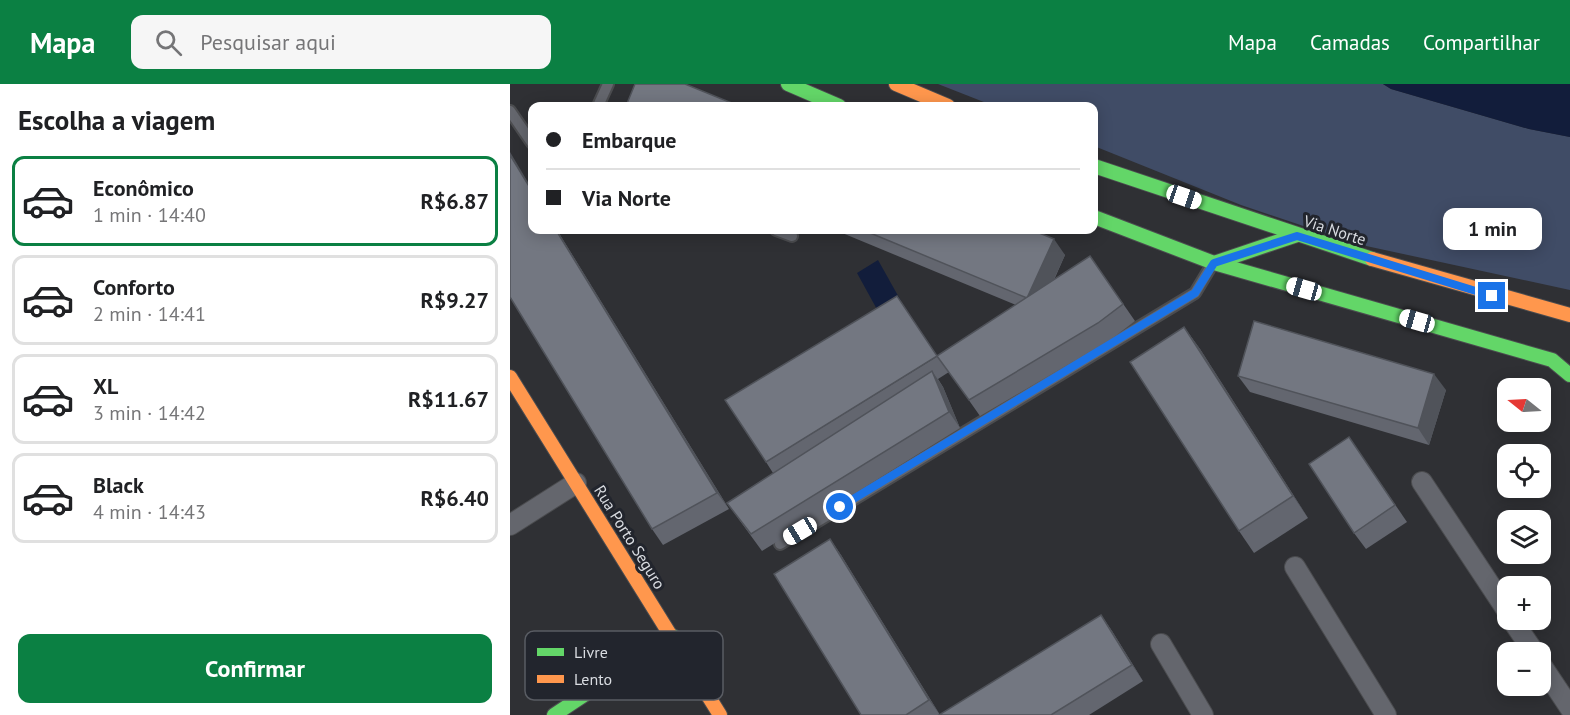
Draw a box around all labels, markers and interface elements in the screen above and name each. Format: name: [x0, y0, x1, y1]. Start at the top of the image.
search box: [131, 15, 551, 69]
text: Mapa: [30, 24, 95, 61]
icon: search: [152, 26, 185, 59]
text: Pesquisar aqui: [200, 28, 336, 56]
text: Mapa: [1228, 29, 1277, 56]
text: Camadas: [1310, 29, 1390, 56]
text: Compartilhar: [1423, 29, 1540, 56]
text: Escolha a viagem: [18, 103, 215, 137]
text: Embarque: [582, 126, 676, 154]
icon: car: [21, 174, 75, 228]
text: Econômico: [93, 174, 194, 202]
car: [1164, 183, 1204, 211]
text: Via Norte: [582, 184, 671, 212]
text: R$6.87: [420, 187, 489, 215]
text: 1 min · 14:40: [93, 202, 206, 228]
callout: 1 min: [1442, 209, 1542, 251]
street label: Via Norte: [1300, 210, 1369, 249]
text: 1 min: [1468, 216, 1517, 242]
icon: car: [21, 273, 75, 327]
text: Conforto: [93, 273, 175, 301]
car: [1284, 275, 1324, 303]
route end: [1478, 282, 1505, 309]
text: R$9.27: [420, 286, 489, 314]
text: 2 min · 14:41: [93, 301, 206, 327]
car: [1397, 307, 1437, 335]
icon: car: [21, 372, 75, 426]
text: XL: [93, 372, 118, 400]
north arrow: [1497, 378, 1551, 432]
map controls: [1497, 378, 1551, 696]
text: R$11.67: [408, 385, 489, 413]
text: 3 min · 14:42: [93, 400, 206, 426]
button: locate: [1497, 444, 1551, 498]
icon: car: [21, 471, 75, 525]
text: Black: [93, 471, 144, 499]
street label: Rua Porto Seguro: [590, 481, 670, 593]
text: R$6.40: [420, 484, 489, 512]
route start: [826, 493, 853, 520]
text: 4 min · 14:43: [93, 499, 206, 525]
button: layers: [1497, 510, 1551, 564]
car: [780, 514, 820, 548]
button: +: [1497, 576, 1551, 630]
legend: [525, 631, 723, 700]
button: Confirmar: [18, 634, 492, 703]
text: Livre: [574, 642, 608, 662]
button: −: [1497, 642, 1551, 696]
text: Lento: [574, 669, 612, 689]

